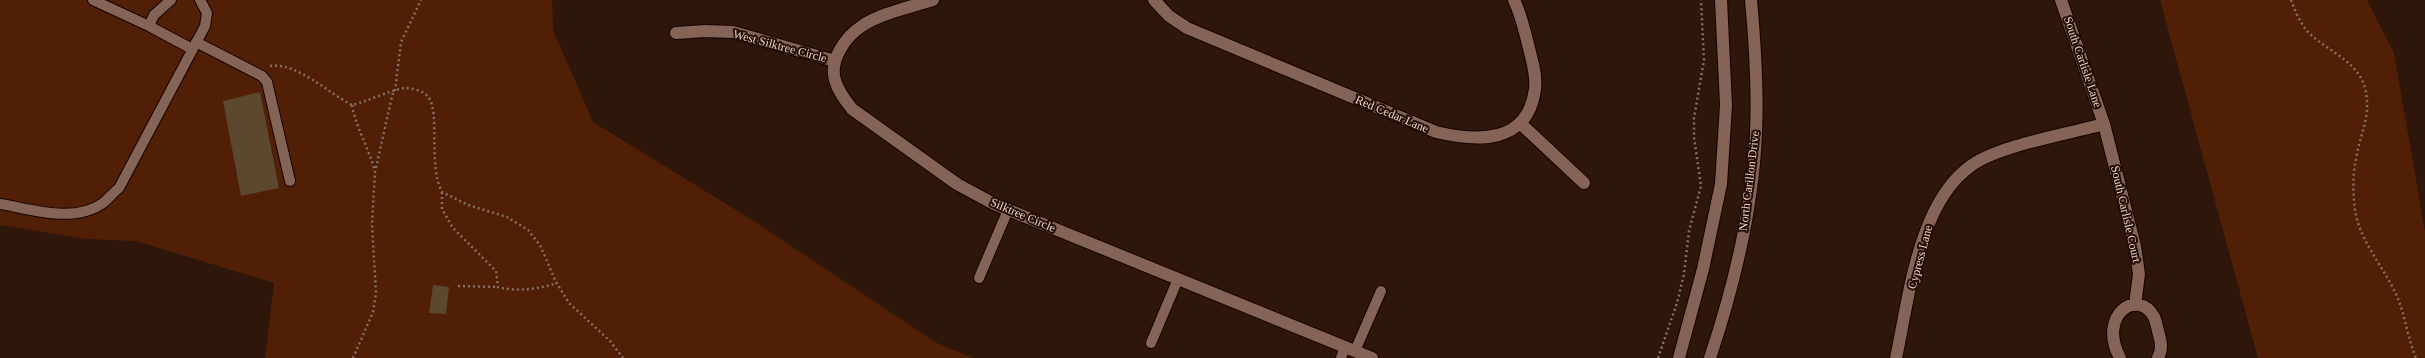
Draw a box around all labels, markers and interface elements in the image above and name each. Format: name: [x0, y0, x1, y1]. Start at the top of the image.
street label: South Carlisle Lane: [2061, 15, 2105, 109]
street label: West Silktree Circle: [732, 27, 828, 65]
street label: Red Cedar Lane: [1353, 92, 1431, 136]
street label: North Carillon Drive: [1736, 130, 1762, 232]
street label: South Carlisle Court: [2108, 164, 2144, 264]
street label: Silktree Circle: [988, 195, 1058, 235]
street label: Cypress Lane: [1905, 223, 1935, 291]

